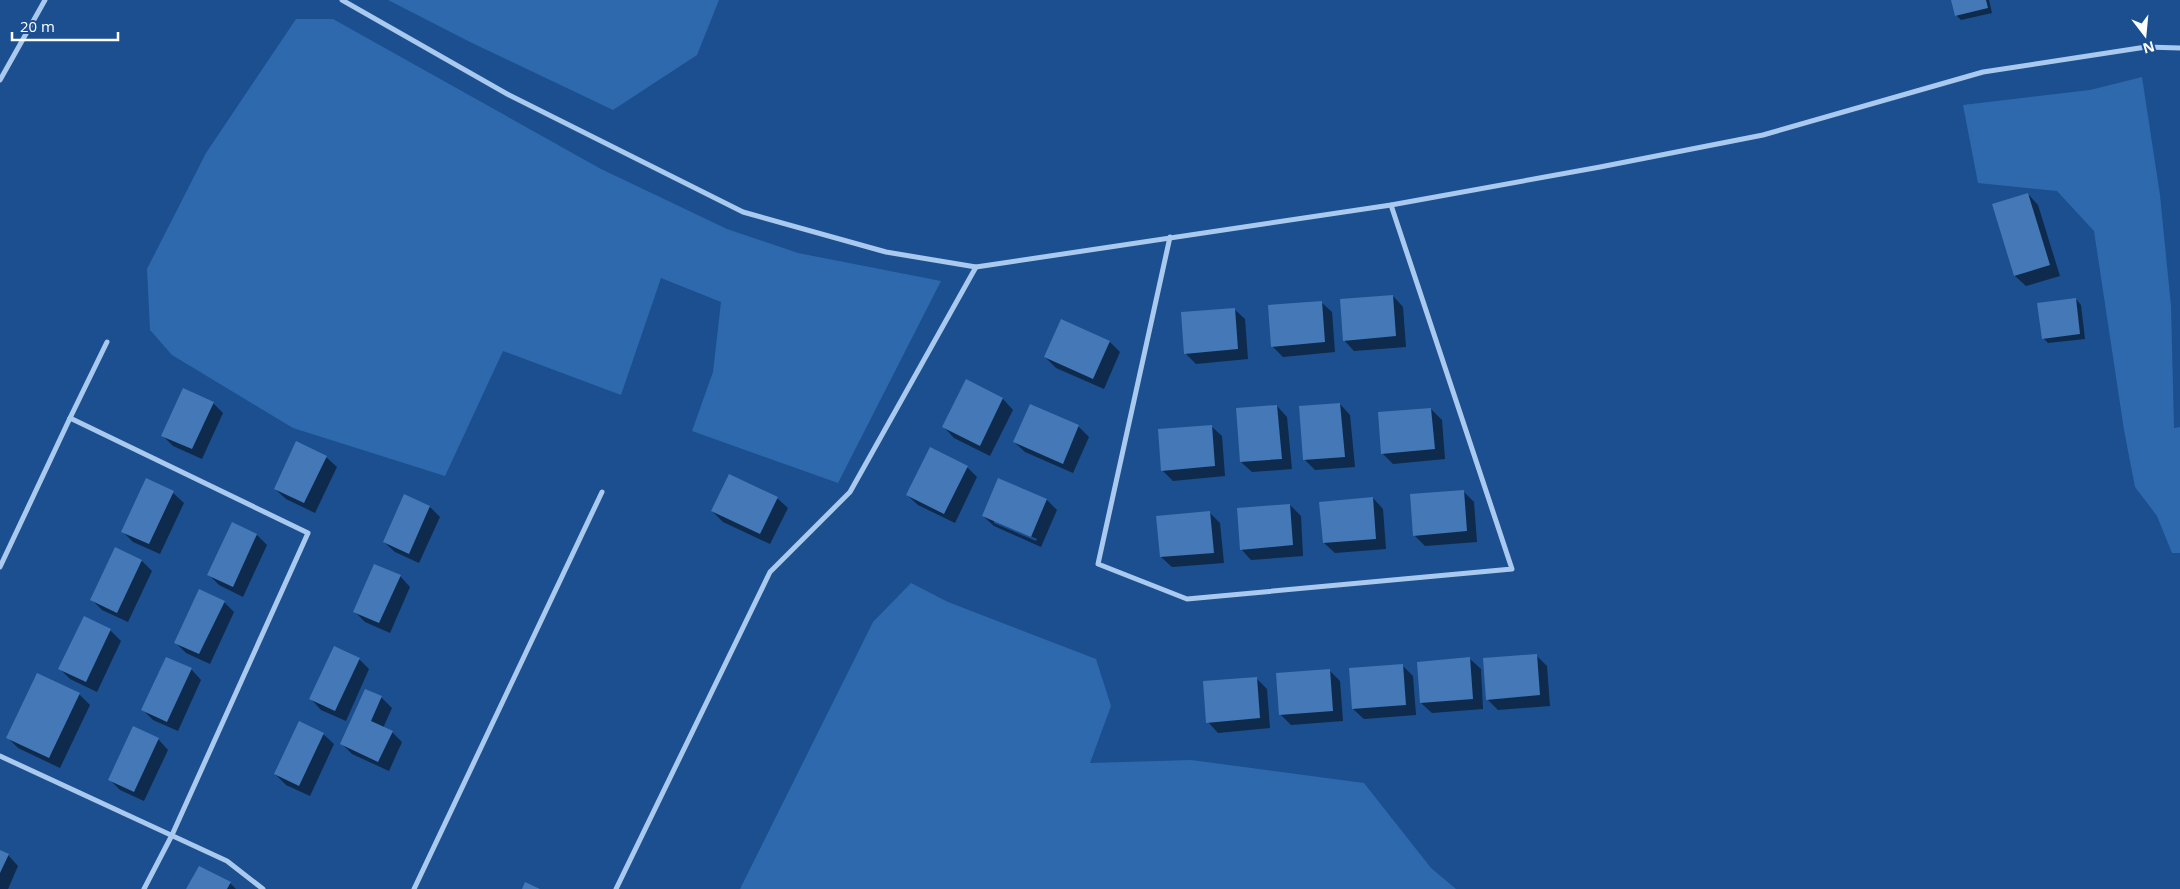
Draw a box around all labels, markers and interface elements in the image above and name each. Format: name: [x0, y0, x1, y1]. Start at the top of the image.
scale bar: [12, 10, 119, 42]
north arrow: [2120, 10, 2170, 60]
text: 20 m: [20, 16, 55, 36]
text: N: [2141, 37, 2157, 59]

